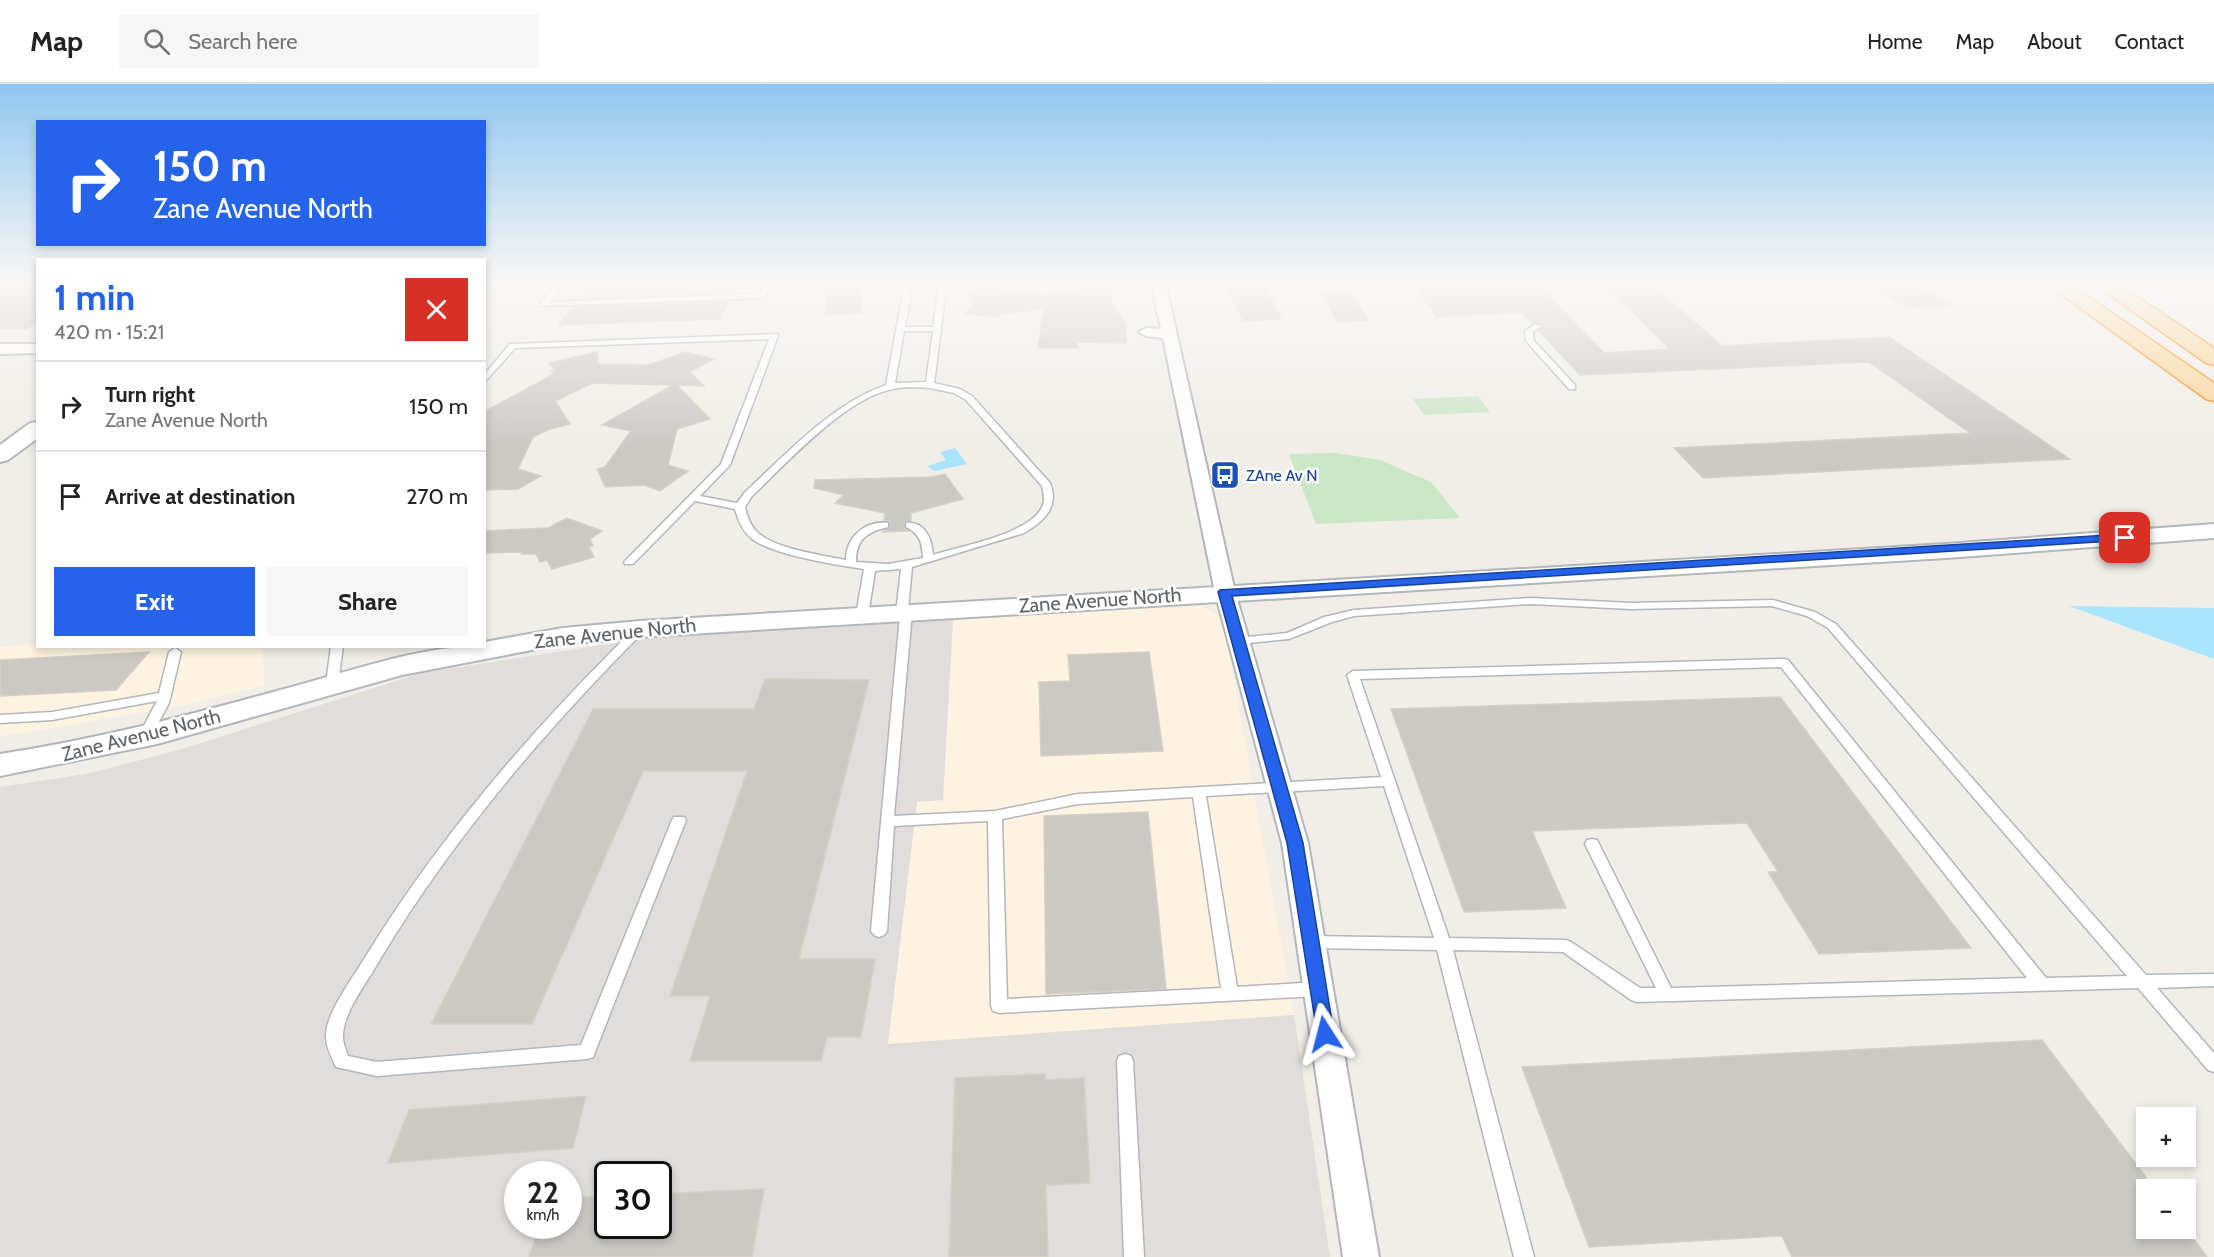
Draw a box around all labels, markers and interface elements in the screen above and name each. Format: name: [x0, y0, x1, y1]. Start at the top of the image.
search box: [119, 14, 539, 68]
text: Map: [30, 24, 83, 58]
icon: search: [140, 25, 173, 58]
text: Search here: [188, 28, 297, 55]
text: Home: [1867, 29, 1923, 54]
text: Map: [1956, 29, 1994, 54]
text: About: [2027, 29, 2081, 54]
text: Contact: [2114, 29, 2184, 54]
text: 150 m: [153, 140, 267, 192]
icon: right: [54, 144, 132, 222]
text: Zane Avenue North: [153, 192, 373, 225]
text: 1 min: [54, 275, 135, 319]
button: close: [405, 278, 468, 341]
text: 420 m · 15:21: [54, 320, 164, 344]
text: Turn right: [105, 381, 195, 408]
icon: right: [54, 390, 87, 423]
text: 150 m: [409, 393, 468, 420]
text: Zane Avenue North: [105, 408, 268, 432]
bus stop icon: ZAne Av N: [1209, 459, 1241, 491]
place label: ZAne Av N: [1246, 466, 1317, 485]
icon: arrive: [54, 480, 87, 513]
text: Arrive at destination: [105, 483, 295, 510]
text: 270 m: [406, 483, 468, 510]
pin: [2099, 512, 2150, 563]
icon: arrive: [2108, 521, 2141, 554]
button: Exit: [54, 567, 255, 636]
button: Share: [267, 567, 468, 636]
street label: Zane Avenue North: [1018, 582, 1182, 618]
street label: Zane Avenue North: [533, 613, 697, 653]
street label: Zane Avenue North: [59, 704, 223, 766]
position arrow: [1293, 1002, 1357, 1066]
map controls: [2136, 1107, 2196, 1239]
button: +: [2136, 1107, 2196, 1167]
speed limit sign: 30: [594, 1161, 672, 1239]
text: 22: [527, 1174, 559, 1211]
button: −: [2136, 1179, 2196, 1239]
text: km/h: [527, 1206, 559, 1224]

